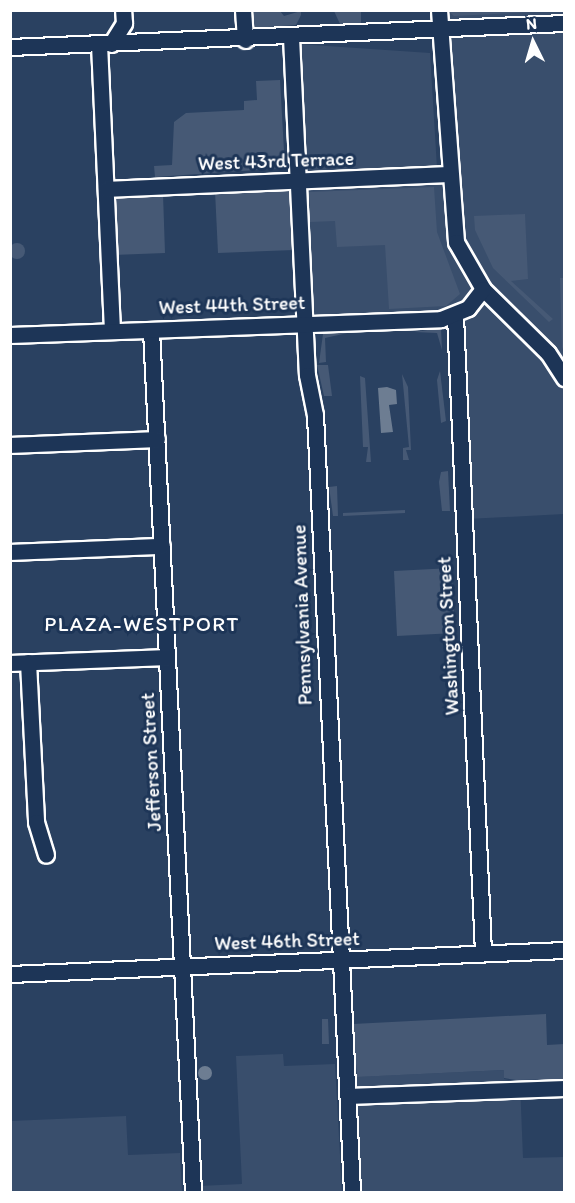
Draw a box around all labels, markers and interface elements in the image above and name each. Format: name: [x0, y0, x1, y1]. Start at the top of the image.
north arrow: [503, 12, 563, 72]
text: N: [525, 14, 538, 34]
street label: West 43rd Terrace: [198, 146, 354, 176]
street label: West 44th Street: [159, 290, 305, 320]
street label: Pennsylvania Avenue: [287, 525, 317, 705]
street label: Washington Street: [432, 556, 464, 716]
district label: PLAZA-WESTPORT: [44, 611, 240, 637]
street label: Jefferson Street: [135, 692, 167, 832]
street label: West 46th Street: [214, 926, 360, 956]

